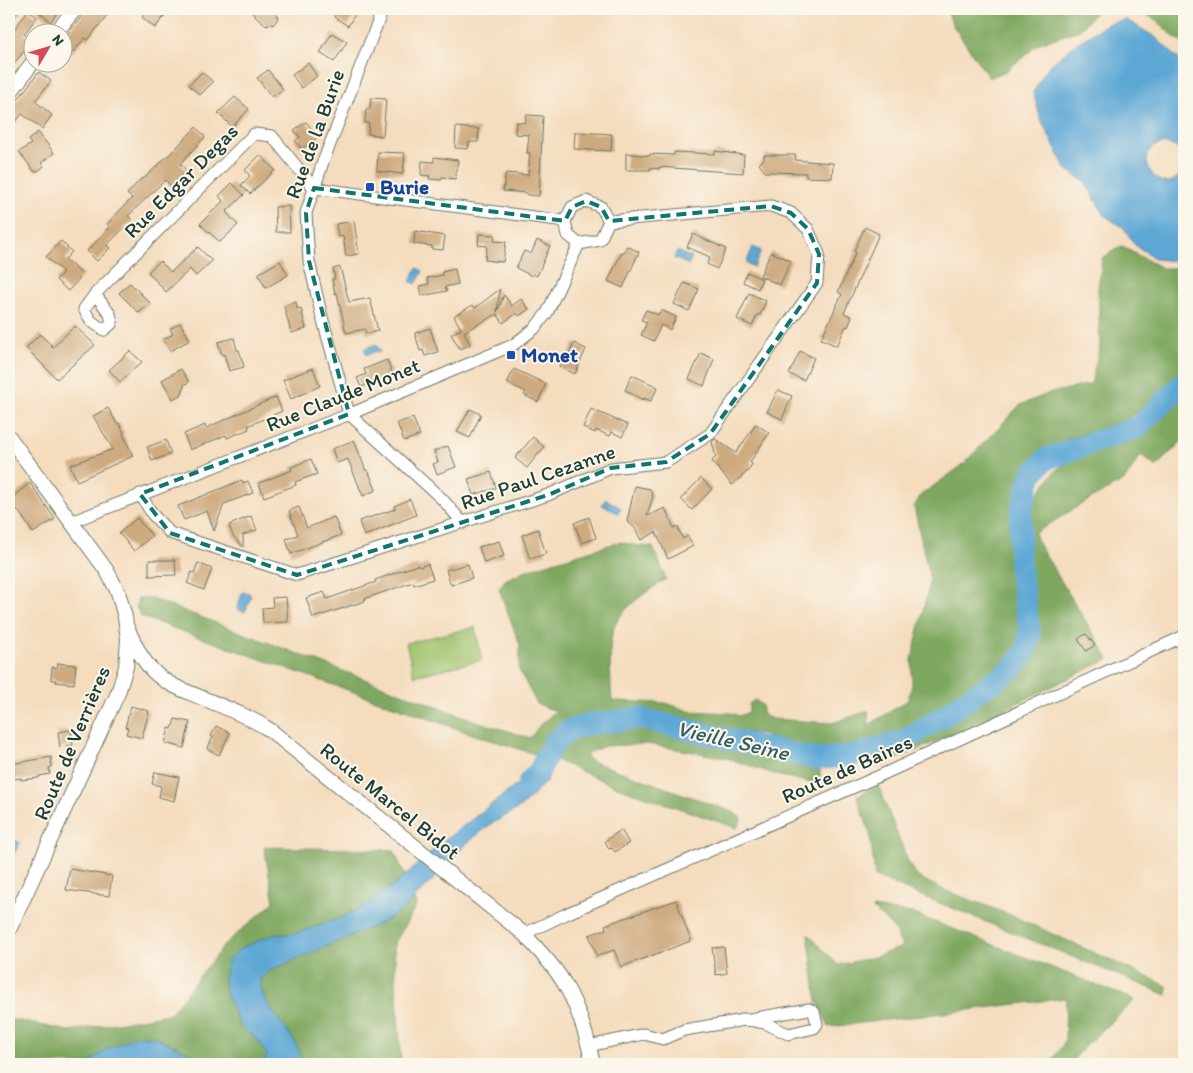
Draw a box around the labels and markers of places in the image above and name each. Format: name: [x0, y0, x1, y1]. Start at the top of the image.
place label: Burie: [380, 174, 429, 199]
marker: Burie: [364, 181, 376, 193]
place label: Monet: [521, 342, 578, 367]
marker: Monet: [505, 349, 517, 361]

